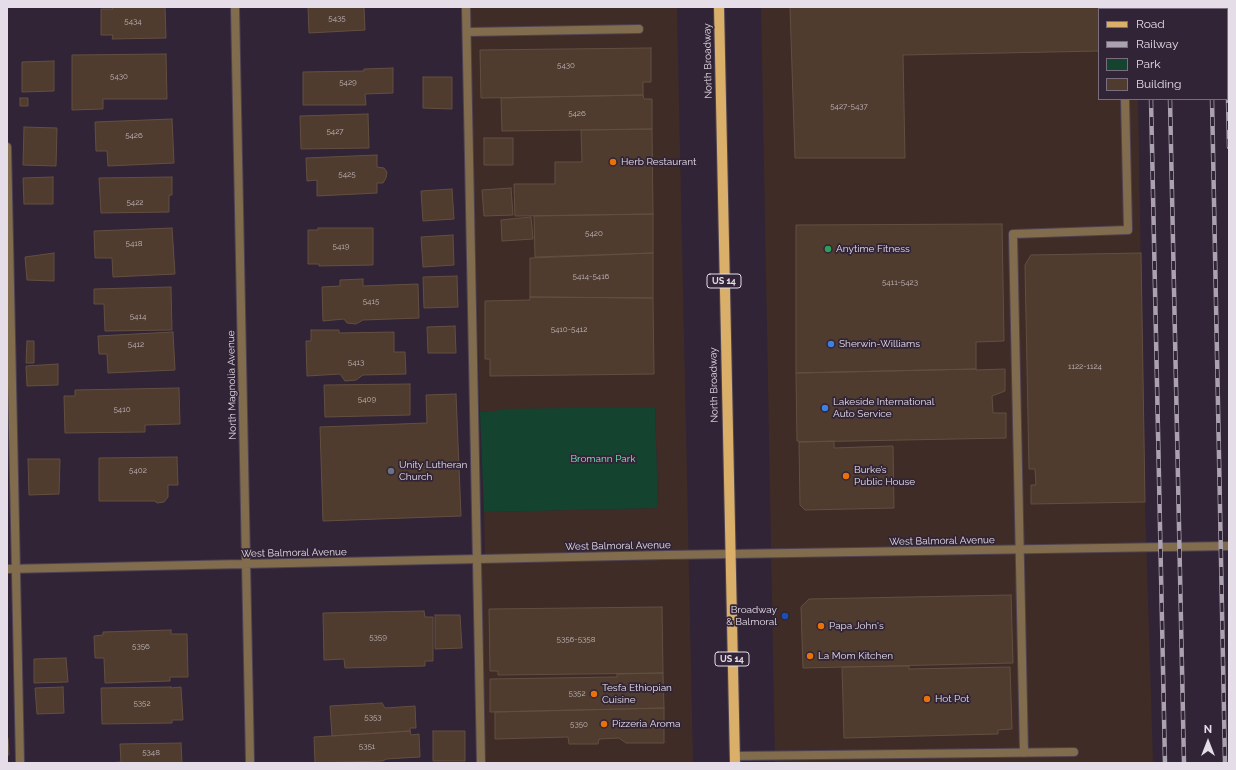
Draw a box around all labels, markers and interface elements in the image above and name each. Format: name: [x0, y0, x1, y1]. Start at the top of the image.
legend: [1098, 8, 1228, 100]
house number: 5435: [328, 14, 346, 24]
house number: 5434: [124, 17, 142, 27]
text: Road: [1136, 17, 1165, 31]
street label: North Broadway: [701, 23, 715, 99]
text: Railway: [1136, 37, 1178, 51]
text: Park: [1136, 57, 1161, 71]
house number: 5430: [557, 61, 575, 71]
house number: 5430: [110, 72, 128, 82]
text: Building: [1136, 77, 1182, 91]
house number: 5429: [339, 78, 357, 88]
house number: 5427-5437: [830, 102, 868, 112]
house number: 5426: [568, 109, 586, 119]
house number: 5427: [326, 127, 344, 137]
house number: 5426: [125, 131, 143, 141]
place label: Herb Restaurant: [621, 156, 696, 168]
marker: Herb Restaurant: [608, 157, 618, 167]
house number: 5425: [338, 170, 356, 180]
house number: 5422: [126, 198, 144, 208]
house number: 5420: [585, 229, 603, 239]
house number: 5418: [126, 239, 142, 249]
house number: 5419: [333, 242, 349, 252]
place label: Anytime Fitness: [836, 243, 910, 255]
marker: Anytime Fitness: [823, 244, 833, 254]
house number: 5414-5416: [573, 272, 609, 282]
road number: US 14: [707, 274, 741, 288]
house number: 5411-5423: [882, 278, 918, 288]
house number: 5415: [363, 297, 379, 307]
house number: 5414: [130, 312, 146, 322]
house number: 5410-5412: [551, 325, 587, 335]
street label: North Magnolia Avenue: [225, 330, 239, 440]
place label: Sherwin-Williams: [839, 338, 920, 350]
marker: Sherwin-Williams: [826, 339, 836, 349]
house number: 5412: [128, 340, 144, 350]
street label: North Broadway: [707, 347, 721, 423]
house number: 5413: [348, 358, 364, 368]
house number: 1122-1124: [1068, 362, 1102, 372]
house number: 5409: [358, 395, 376, 405]
place label: Lakeside International Auto Service: [833, 396, 934, 420]
marker: Lakeside International Auto Service: [820, 403, 830, 413]
house number: 5410: [113, 405, 131, 415]
park label: Bromann Park: [570, 453, 636, 465]
place label: Unity Lutheran Church: [399, 459, 467, 482]
place label: Burke’s Public House: [854, 464, 915, 488]
house number: 5402: [129, 466, 147, 476]
marker: Unity Lutheran Church: [386, 466, 396, 476]
marker: Burke’s Public House: [841, 471, 851, 481]
street label: West Balmoral Avenue: [889, 534, 995, 548]
street label: West Balmoral Avenue: [565, 539, 671, 553]
street label: West Balmoral Avenue: [241, 546, 347, 560]
place label: Broadway & Balmoral: [726, 604, 777, 628]
marker: Broadway & Balmoral: [780, 611, 790, 621]
place label: Papa John's: [829, 620, 884, 632]
marker: Papa John's: [816, 621, 826, 631]
house number: 5359: [369, 633, 387, 643]
house number: 5356-5358: [557, 635, 595, 645]
house number: 5356: [132, 642, 150, 652]
place label: La Mom Kitchen: [818, 650, 893, 662]
marker: La Mom Kitchen: [805, 651, 815, 661]
road number: US 14: [715, 652, 749, 666]
place label: Tesfa Ethiopian Cuisine: [602, 682, 672, 706]
house number: 5352: [568, 689, 586, 699]
marker: Tesfa Ethiopian Cuisine: [589, 689, 599, 699]
place label: Hot Pot: [935, 693, 969, 705]
marker: Hot Pot: [922, 694, 932, 704]
house number: 5352: [133, 699, 151, 709]
house number: 5353: [364, 713, 382, 723]
place label: Pizzeria Aroma: [612, 718, 680, 730]
marker: Pizzeria Aroma: [599, 719, 609, 729]
house number: 5350: [570, 720, 588, 730]
north arrow: [1188, 722, 1228, 762]
text: N: [1204, 723, 1212, 736]
house number: 5351: [359, 742, 375, 752]
house number: 5348: [142, 748, 160, 758]

